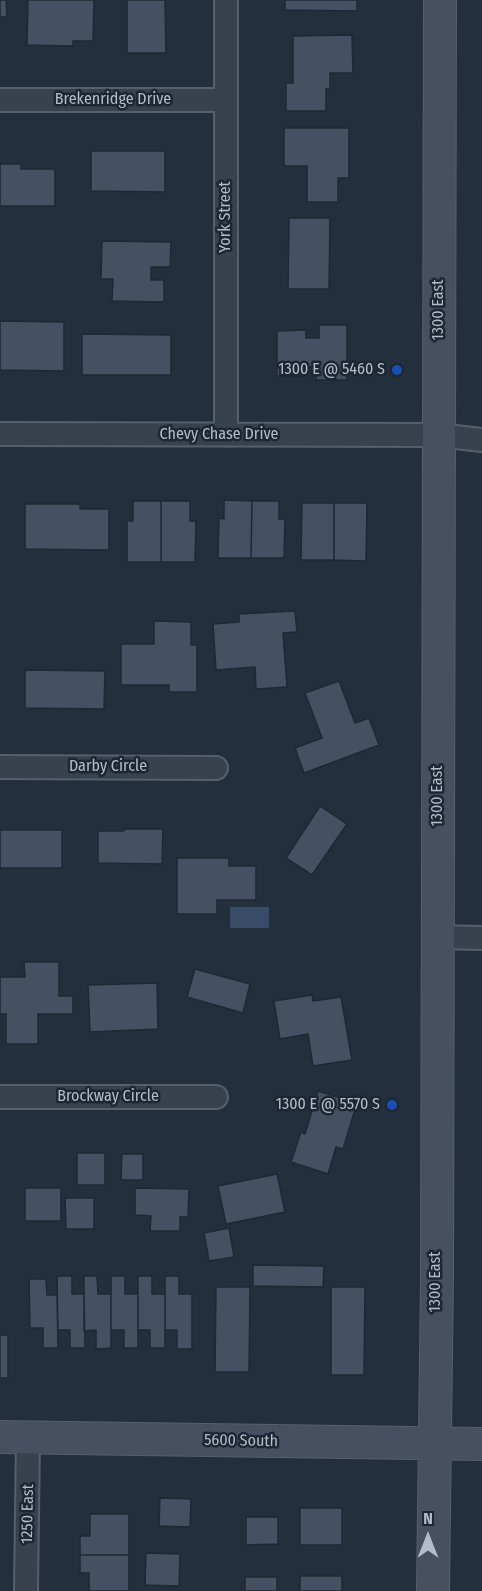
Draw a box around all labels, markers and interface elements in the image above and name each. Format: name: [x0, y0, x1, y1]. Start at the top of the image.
street label: Brekenridge Drive: [55, 90, 171, 110]
street label: York Street: [216, 181, 236, 253]
street label: 1300 East: [429, 280, 449, 340]
place label: 1300 E @ 5460 S: [278, 360, 385, 380]
marker: 1300 E @ 5460 S: [390, 363, 404, 377]
street label: Chevy Chase Drive: [160, 425, 278, 445]
street label: Darby Circle: [69, 757, 147, 777]
street label: 1300 East: [428, 766, 448, 826]
street label: Brockway Circle: [57, 1087, 159, 1107]
place label: 1300 E @ 5570 S: [276, 1095, 380, 1115]
marker: 1300 E @ 5570 S: [385, 1098, 399, 1112]
street label: 1300 East: [426, 1252, 446, 1312]
street label: 5600 South: [204, 1431, 278, 1451]
street label: 1250 East: [18, 1484, 38, 1544]
north arrow: [398, 1507, 458, 1567]
text: N: [423, 1509, 433, 1528]

